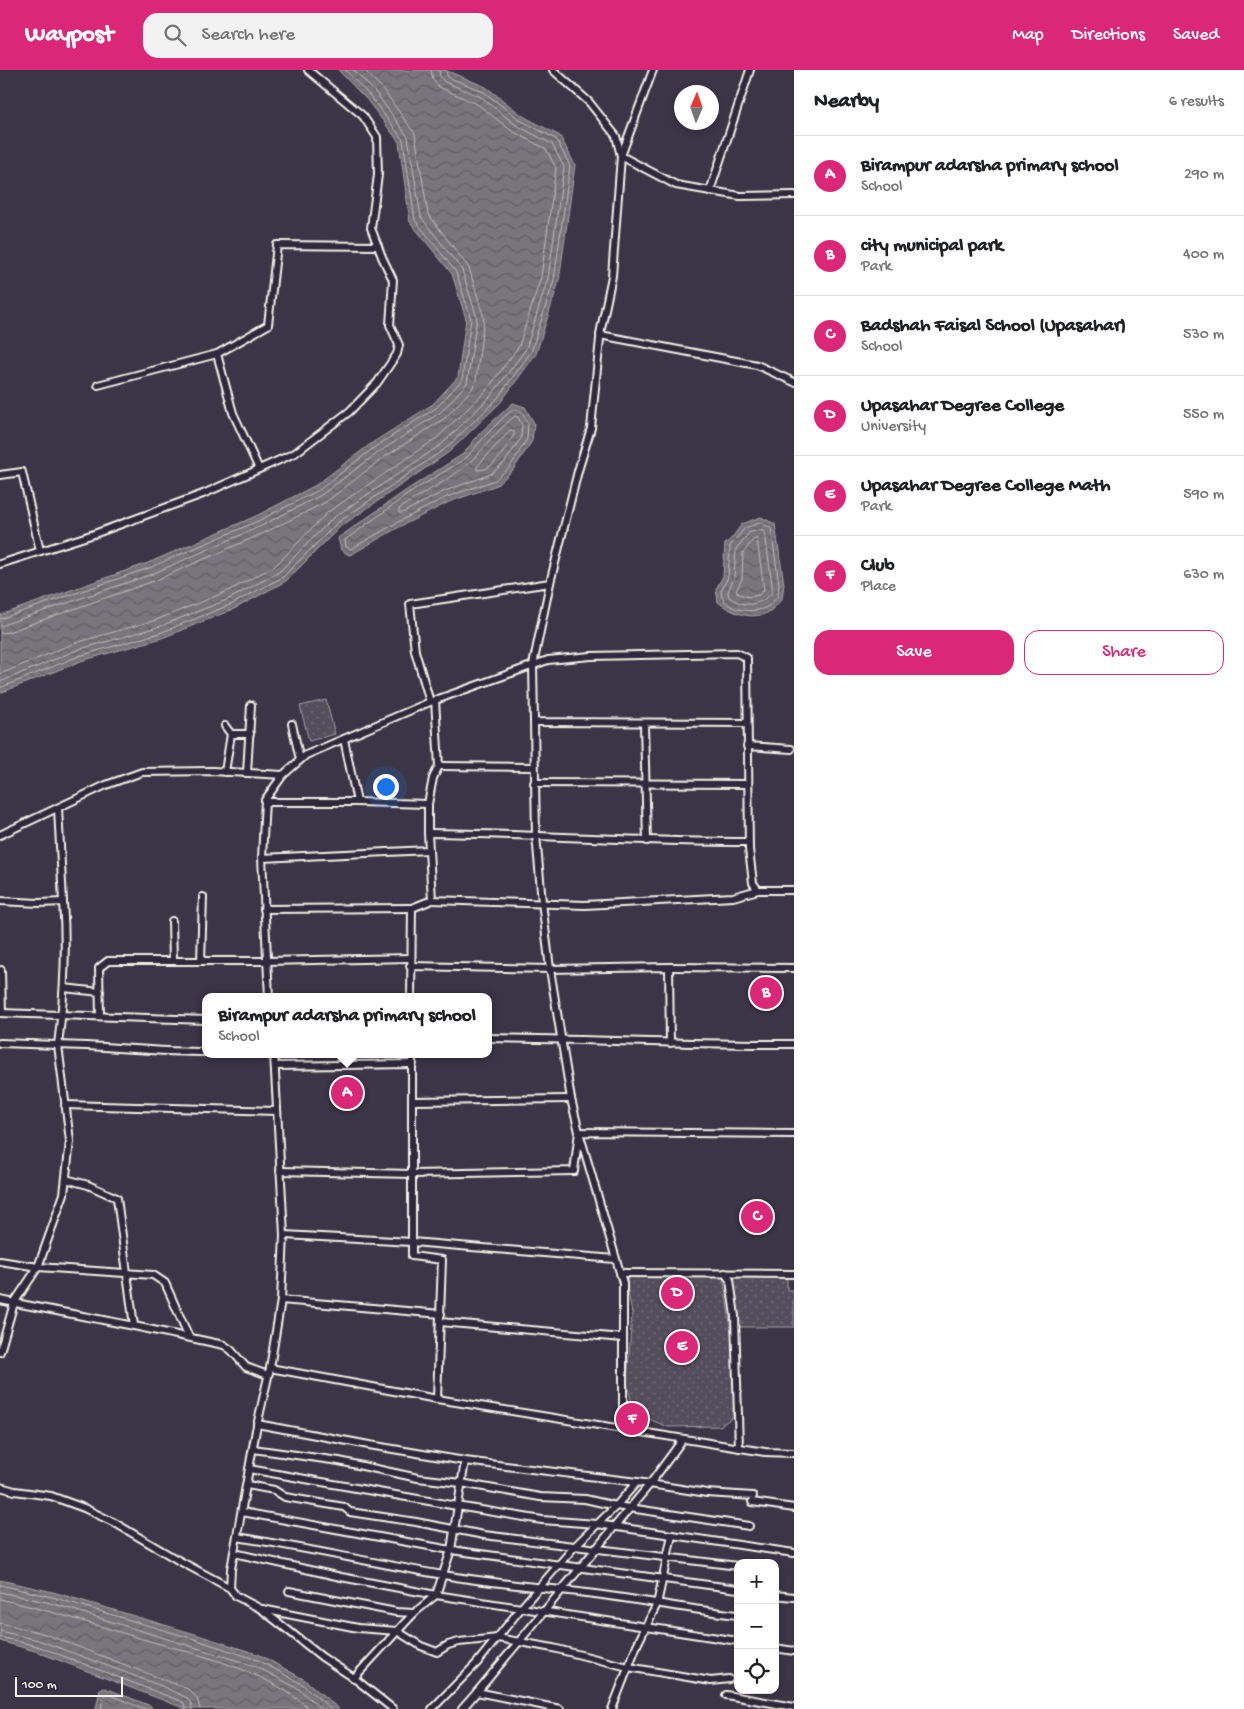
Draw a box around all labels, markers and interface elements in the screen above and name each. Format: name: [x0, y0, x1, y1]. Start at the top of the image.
search box: [143, 13, 493, 58]
text: Waypost: [25, 21, 113, 50]
icon: search: [161, 21, 189, 49]
text: Search here: [201, 24, 295, 47]
text: Map: [1012, 25, 1044, 46]
text: Directions: [1072, 25, 1145, 46]
text: Saved: [1173, 25, 1219, 46]
north arrow: [674, 85, 719, 130]
text: Nearby: [814, 90, 879, 115]
text: 6 results: [1169, 93, 1224, 112]
text: Birampur adarsha primary school: [861, 155, 1119, 178]
text: A: [825, 166, 835, 185]
text: 290 m: [1184, 166, 1224, 185]
text: School: [861, 178, 903, 197]
text: city municipal park: [861, 235, 1003, 258]
text: B: [826, 246, 834, 265]
text: 400 m: [1183, 246, 1224, 265]
text: Park: [861, 258, 892, 277]
text: Badshah Faisal School (Upasahar): [861, 315, 1126, 338]
text: C: [826, 326, 834, 345]
text: 530 m: [1183, 326, 1224, 345]
text: School: [861, 338, 903, 357]
text: Upasahar Degree College: [861, 395, 1064, 418]
text: D: [825, 406, 835, 425]
text: 550 m: [1183, 406, 1224, 425]
text: University: [861, 418, 926, 437]
text: Upasahar Degree College Math: [861, 475, 1110, 498]
text: E: [825, 486, 835, 505]
text: 590 m: [1183, 486, 1224, 505]
text: Park: [861, 498, 892, 517]
text: Club: [861, 555, 894, 578]
text: F: [826, 566, 834, 585]
text: 630 m: [1183, 566, 1224, 585]
text: Place: [861, 578, 896, 597]
button: Save: [814, 630, 1014, 675]
button: Share: [1024, 630, 1224, 675]
your location: [373, 774, 399, 800]
pin: B: [750, 974, 782, 1012]
popup: [202, 993, 492, 1058]
text: Birampur adarsha primary school: [218, 1005, 476, 1028]
text: School: [218, 1028, 260, 1047]
pin: A: [331, 1074, 363, 1112]
pin: C: [741, 1198, 773, 1236]
pin: D: [661, 1274, 693, 1312]
pin: E: [666, 1328, 698, 1366]
pin: F: [616, 1400, 648, 1438]
map controls: [734, 1559, 779, 1694]
button: +: [734, 1559, 779, 1604]
button: −: [734, 1604, 779, 1649]
button: locate: [734, 1649, 779, 1694]
scale bar: [15, 1674, 122, 1697]
text: 100 m: [22, 1677, 57, 1694]

